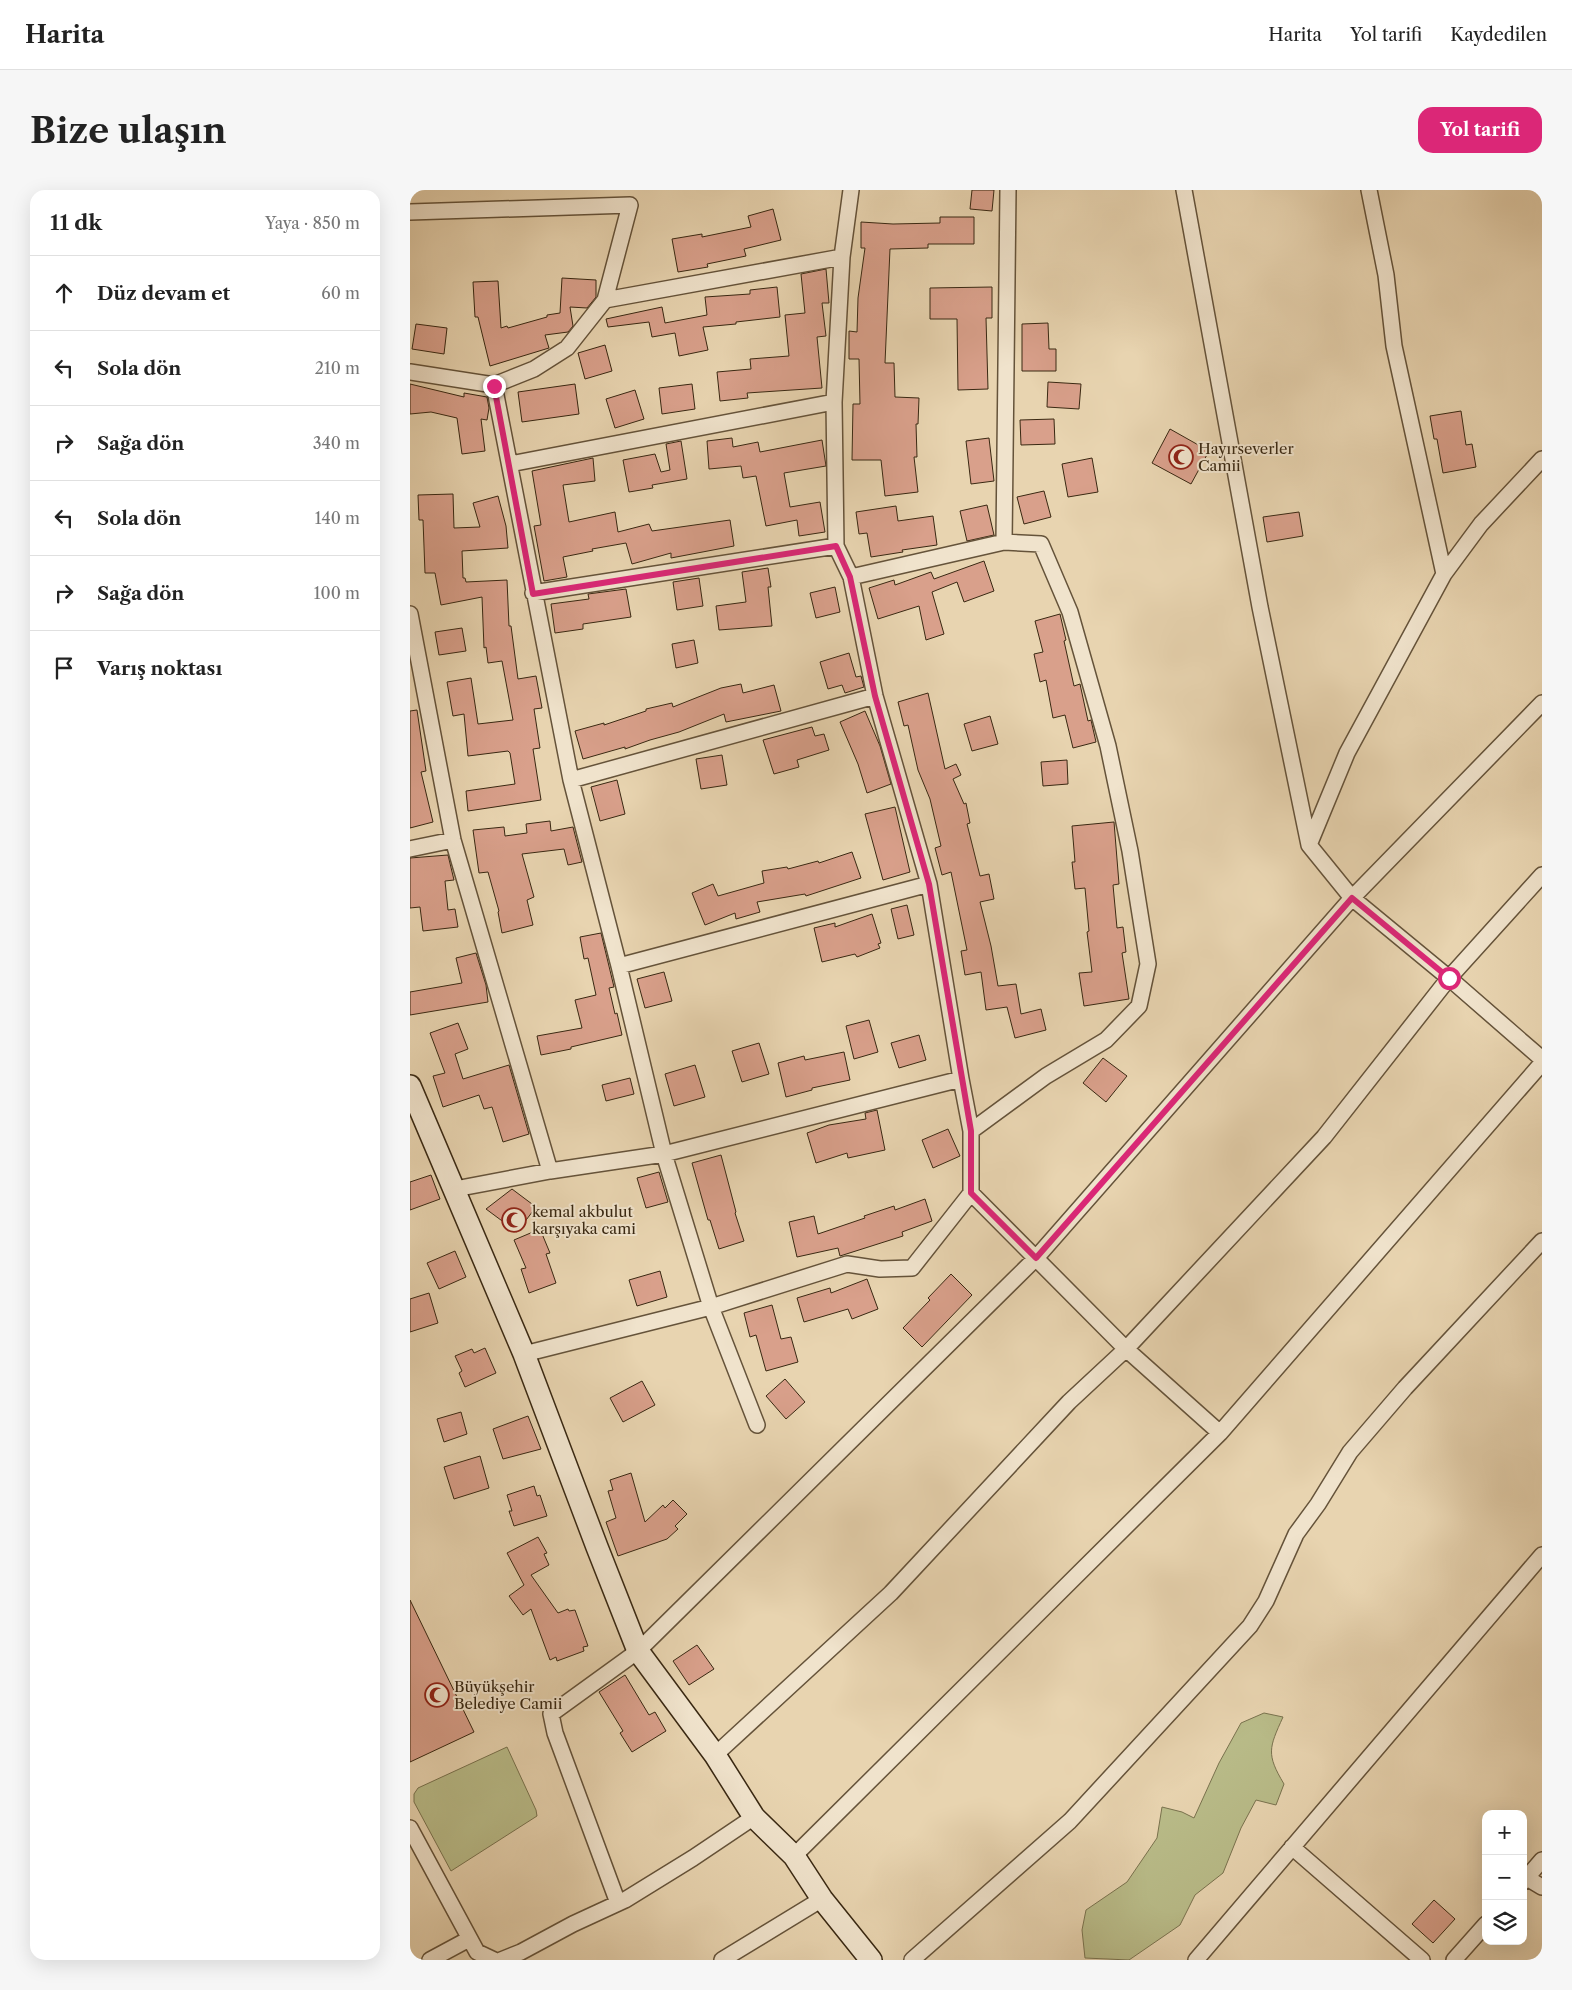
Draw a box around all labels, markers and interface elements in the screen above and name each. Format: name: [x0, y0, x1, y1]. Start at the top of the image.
text: Harita: [25, 20, 104, 49]
text: Harita: [1268, 24, 1322, 46]
text: Yol tarifi: [1350, 24, 1422, 46]
text: Kaydedilen: [1450, 24, 1547, 46]
button: Yol tarifi: [1418, 107, 1542, 153]
text: Bize ulaşın: [30, 109, 227, 152]
text: 11 dk: [50, 210, 102, 235]
text: Yaya · 850 m: [265, 213, 360, 233]
icon: ahead: [50, 279, 78, 307]
text: Düz devam et: [97, 282, 230, 305]
text: 60 m: [321, 283, 360, 303]
icon: left: [50, 354, 78, 382]
text: Sola dön: [97, 357, 181, 380]
text: 210 m: [315, 358, 360, 378]
route end: [483, 375, 506, 398]
icon: right: [50, 429, 78, 457]
text: Sağa dön: [97, 432, 184, 455]
text: 340 m: [313, 433, 360, 453]
place label: Hayırseverler Camii: [1198, 439, 1294, 475]
mosque icon: Hayırseverler Camii: [1168, 444, 1194, 470]
icon: left: [50, 504, 78, 532]
text: Sola dön: [97, 507, 181, 530]
text: 140 m: [315, 508, 360, 528]
icon: right: [50, 579, 78, 607]
text: Sağa dön: [97, 582, 184, 605]
text: 100 m: [314, 583, 360, 603]
icon: arrive: [50, 654, 78, 682]
text: Varış noktası: [97, 657, 222, 680]
route start: [1438, 967, 1461, 990]
place label: kemal akbulut karşıyaka cami: [532, 1202, 636, 1238]
mosque icon: kemal akbulut karşıyaka cami: [501, 1207, 527, 1233]
place label: Büyükşehir Belediye Camii: [454, 1677, 563, 1713]
mosque icon: Büyükşehir Belediye Camii: [424, 1682, 450, 1708]
map controls: [1482, 1810, 1527, 1945]
button: +: [1482, 1810, 1527, 1855]
button: −: [1482, 1855, 1527, 1900]
button: layers: [1482, 1900, 1527, 1945]

